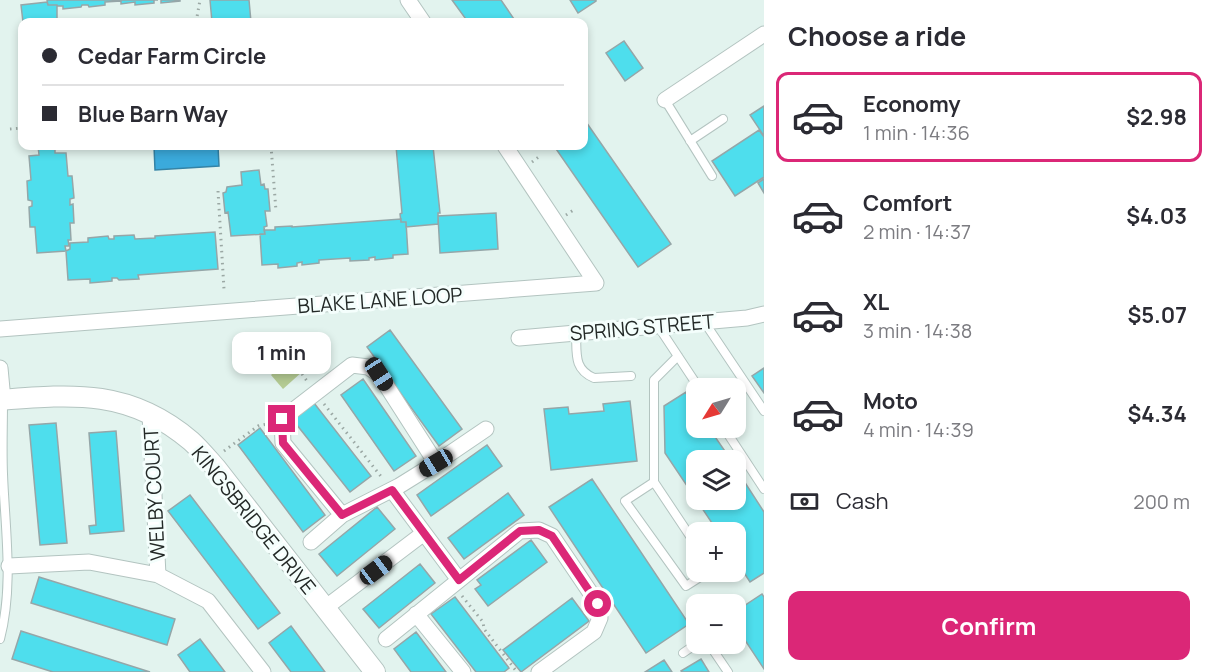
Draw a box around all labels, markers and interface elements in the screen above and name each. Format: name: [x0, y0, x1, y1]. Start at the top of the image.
text: Choose a ride: [788, 17, 966, 54]
text: Cedar Farm Circle: [78, 41, 266, 71]
text: Economy: [863, 89, 961, 119]
icon: car: [791, 90, 845, 144]
text: Blue Barn Way: [78, 99, 228, 129]
text: $2.98: [1126, 102, 1187, 132]
text: 1 min · 14:36: [863, 119, 970, 146]
text: Comfort: [863, 188, 952, 218]
icon: car: [791, 189, 845, 243]
text: $4.03: [1126, 201, 1187, 231]
text: 2 min · 14:37: [863, 218, 971, 245]
street label: BLAKE LANE LOOP: [297, 281, 463, 319]
text: XL: [863, 287, 889, 317]
icon: car: [791, 288, 845, 342]
text: $5.07: [1127, 300, 1187, 330]
street label: SPRING STREET: [569, 307, 716, 347]
text: 3 min · 14:38: [863, 317, 972, 344]
callout: 1 min: [232, 332, 332, 374]
text: 1 min: [257, 339, 306, 366]
car: [362, 354, 396, 394]
north arrow: [686, 378, 746, 438]
map controls: [686, 378, 746, 654]
text: Moto: [863, 386, 918, 416]
icon: car: [791, 387, 845, 441]
text: $4.34: [1127, 399, 1187, 429]
route end: [268, 405, 295, 432]
text: 4 min · 14:39: [863, 416, 974, 443]
street label: WELBY COURT: [137, 426, 171, 561]
street label: KINGSBRIDGE DRIVE: [186, 440, 322, 600]
car: [416, 446, 456, 480]
button: layers: [686, 450, 746, 510]
icon: cash: [788, 485, 821, 518]
text: Cash: [836, 486, 889, 516]
text: 200 m: [1133, 488, 1190, 515]
button: +: [686, 522, 746, 582]
car: [356, 552, 396, 588]
route start: [584, 590, 611, 617]
button: Confirm: [788, 591, 1190, 660]
button: −: [686, 594, 746, 654]

